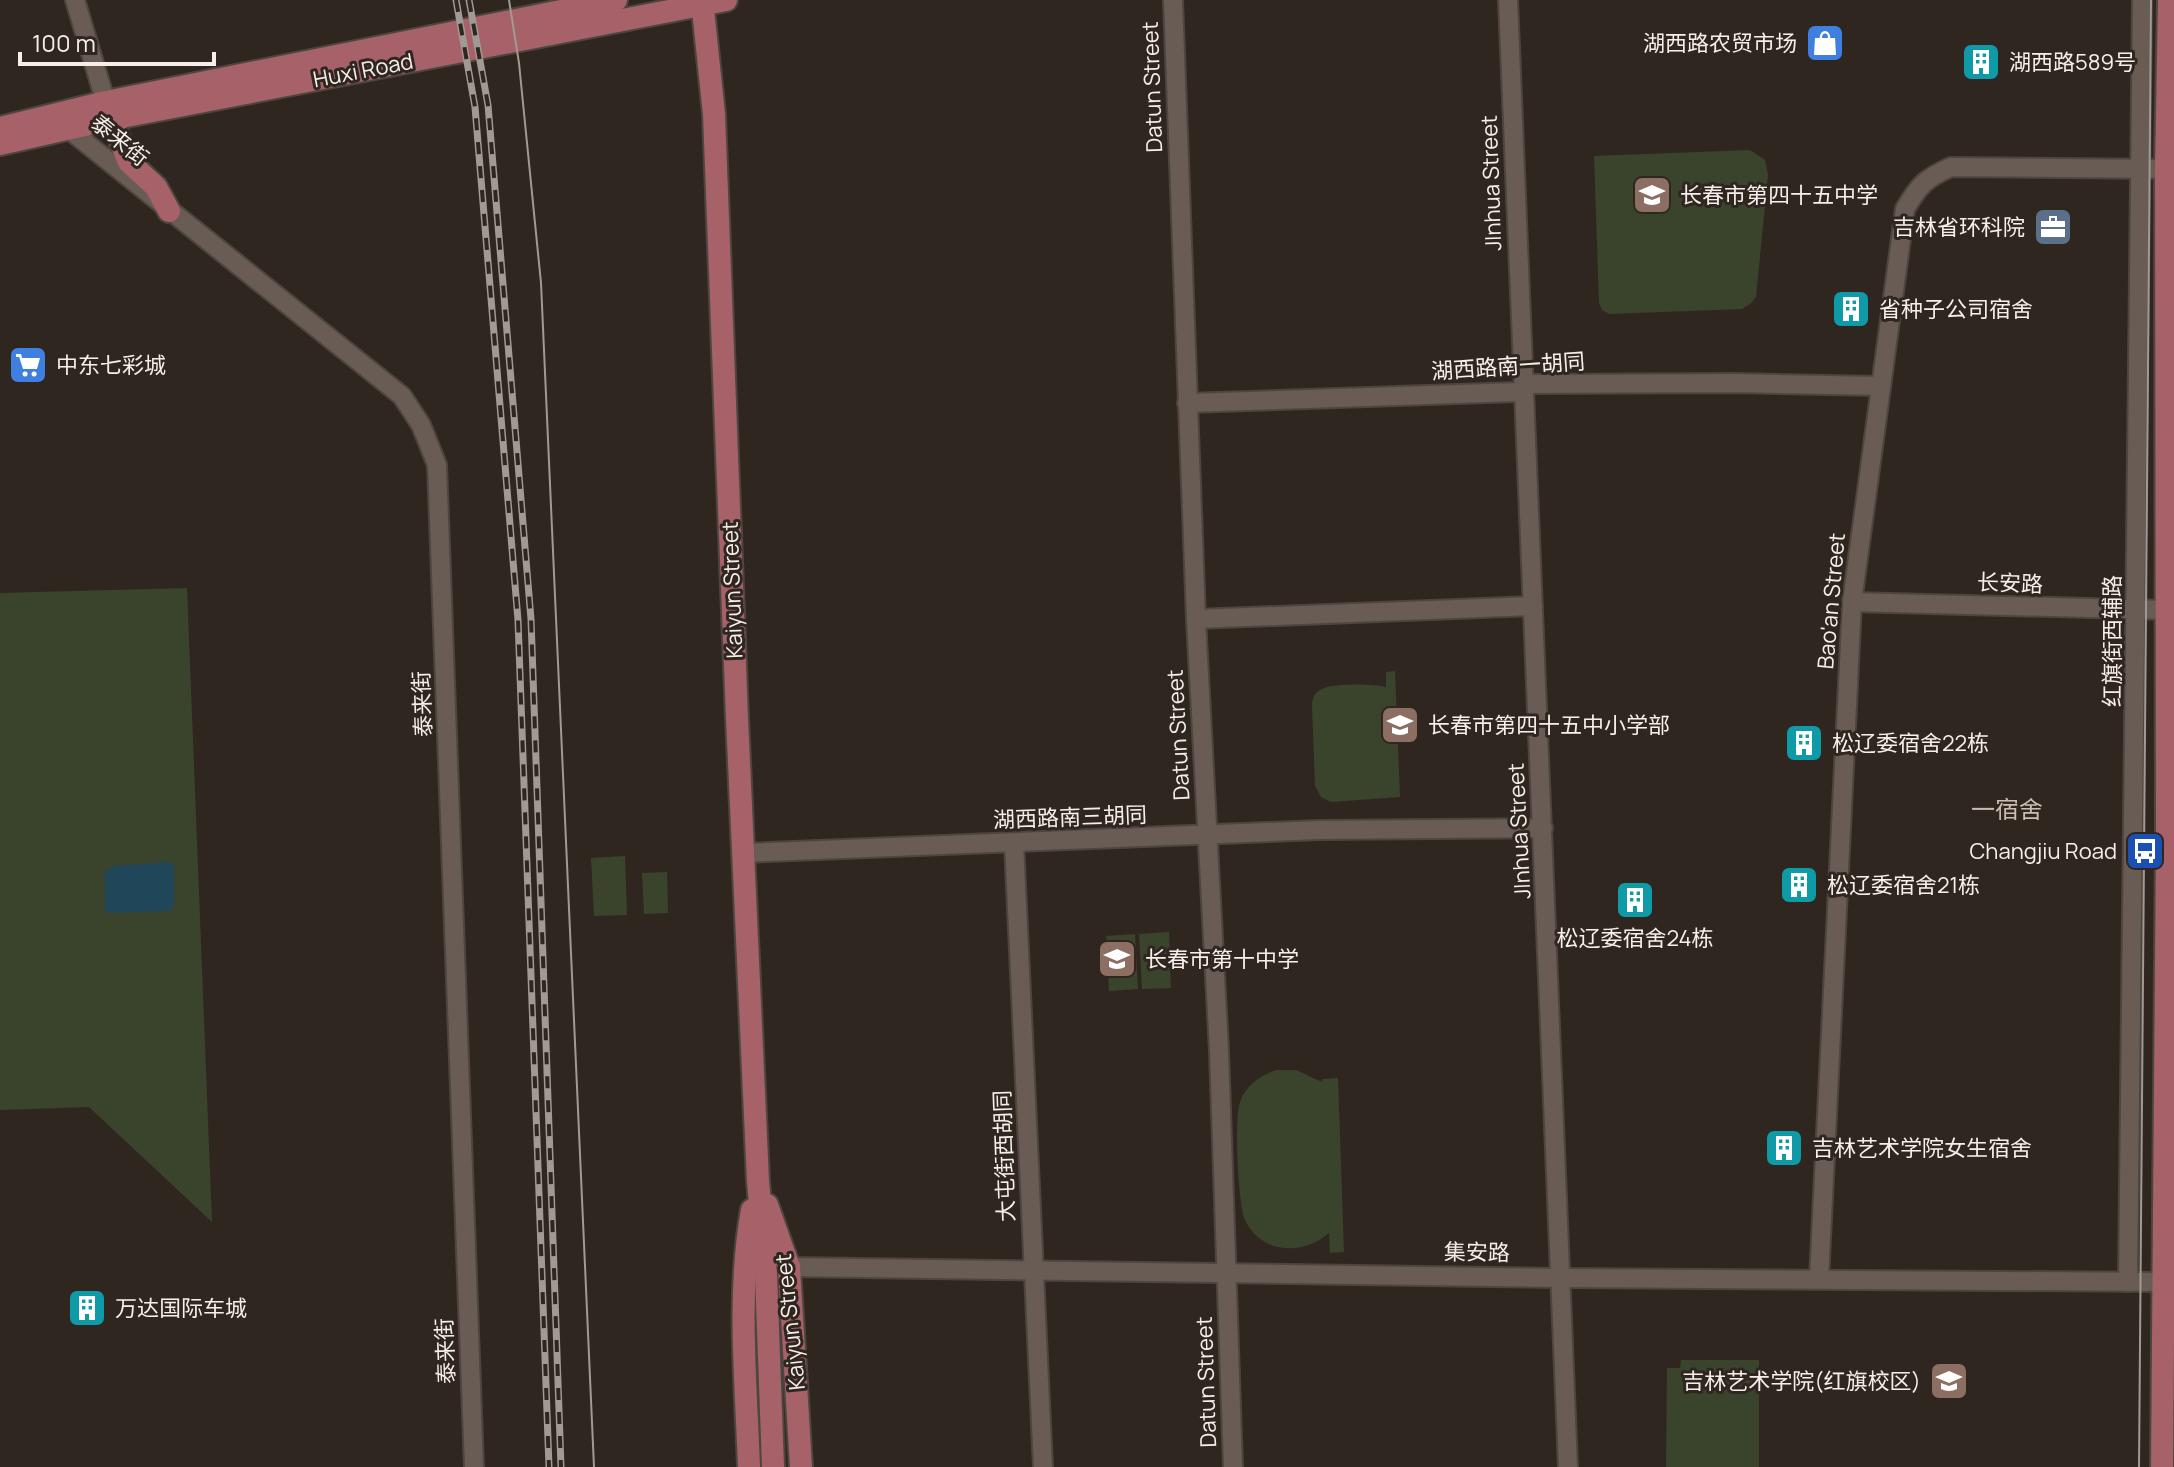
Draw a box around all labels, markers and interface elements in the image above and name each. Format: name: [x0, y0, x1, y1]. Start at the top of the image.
scale bar: [20, 16, 214, 66]
street label: Datun Street: [1135, 21, 1169, 153]
shop icon: 湖西路农贸市场: [1804, 22, 1846, 64]
text: 100 m: [32, 26, 96, 59]
place label: 湖西路农贸市场: [1643, 28, 1797, 58]
building icon: 湖西路589号: [1960, 41, 2002, 83]
street label: Huxi Road: [310, 46, 416, 94]
place label: 湖西路589号: [2009, 47, 2136, 77]
street label: 泰来街: [85, 108, 155, 172]
street label: JInhua Street: [1474, 114, 1508, 251]
school or university icon: 长春市第四十五中学: [1631, 174, 1673, 216]
place label: 长春市第四十五中学: [1680, 180, 1878, 210]
office icon: 吉林省环科院: [2032, 206, 2074, 248]
place label: 吉林省环科院: [1893, 212, 2025, 242]
building icon: 省种子公司宿舍: [1830, 288, 1872, 330]
place label: 省种子公司宿舍: [1879, 294, 2033, 324]
supermarket icon: 中东七彩城: [7, 344, 49, 386]
street label: 湖西路南一胡同: [1430, 346, 1586, 386]
place label: 中东七彩城: [56, 350, 166, 380]
street label: Kaiyun Street: [715, 521, 749, 659]
street label: Bao'an Street: [1810, 532, 1852, 670]
street label: 长安路: [1976, 567, 2044, 599]
street label: 红旗街西辅路: [2097, 575, 2127, 707]
street label: Datun Street: [1160, 669, 1196, 801]
street label: 泰来街: [406, 670, 438, 738]
school or university icon: 长春市第四十五中小学部: [1379, 704, 1421, 746]
place label: 长春市第四十五中小学部: [1428, 710, 1670, 740]
building icon: 松辽委宿舍22栋: [1783, 722, 1825, 764]
place label: 松辽委宿舍22栋: [1832, 728, 1989, 758]
street label: JInhua Street: [1500, 762, 1538, 900]
district label: 一宿舍: [1971, 792, 2043, 825]
street label: 湖西路南三胡同: [993, 799, 1147, 835]
bus stop icon: Changjiu Road: [2124, 830, 2166, 872]
place label: Changjiu Road: [1970, 836, 2117, 866]
building icon: 松辽委宿舍21栋: [1778, 864, 1820, 906]
place label: 松辽委宿舍21栋: [1827, 870, 1980, 900]
building icon: 松辽委宿舍24栋: [1614, 879, 1656, 921]
place label: 松辽委宿舍24栋: [1556, 923, 1714, 953]
school or university icon: 长春市第十中学: [1096, 938, 1138, 980]
place label: 长春市第十中学: [1145, 944, 1299, 974]
street label: 大屯街西胡同: [987, 1090, 1021, 1222]
building icon: 吉林艺术学院女生宿舍: [1763, 1127, 1805, 1169]
place label: 吉林艺术学院女生宿舍: [1812, 1133, 2032, 1163]
street label: 集安路: [1444, 1236, 1510, 1268]
street label: Kaiyun Street: [768, 1252, 812, 1392]
building icon: 万达国际车城: [66, 1287, 108, 1329]
place label: 万达国际车城: [115, 1293, 247, 1323]
street label: Datun Street: [1189, 1316, 1223, 1448]
street label: 泰来街: [429, 1317, 461, 1385]
school or university icon: 吉林艺术学院(红旗校区): [1928, 1360, 1970, 1402]
place label: 吉林艺术学院(红旗校区): [1682, 1366, 1921, 1396]

